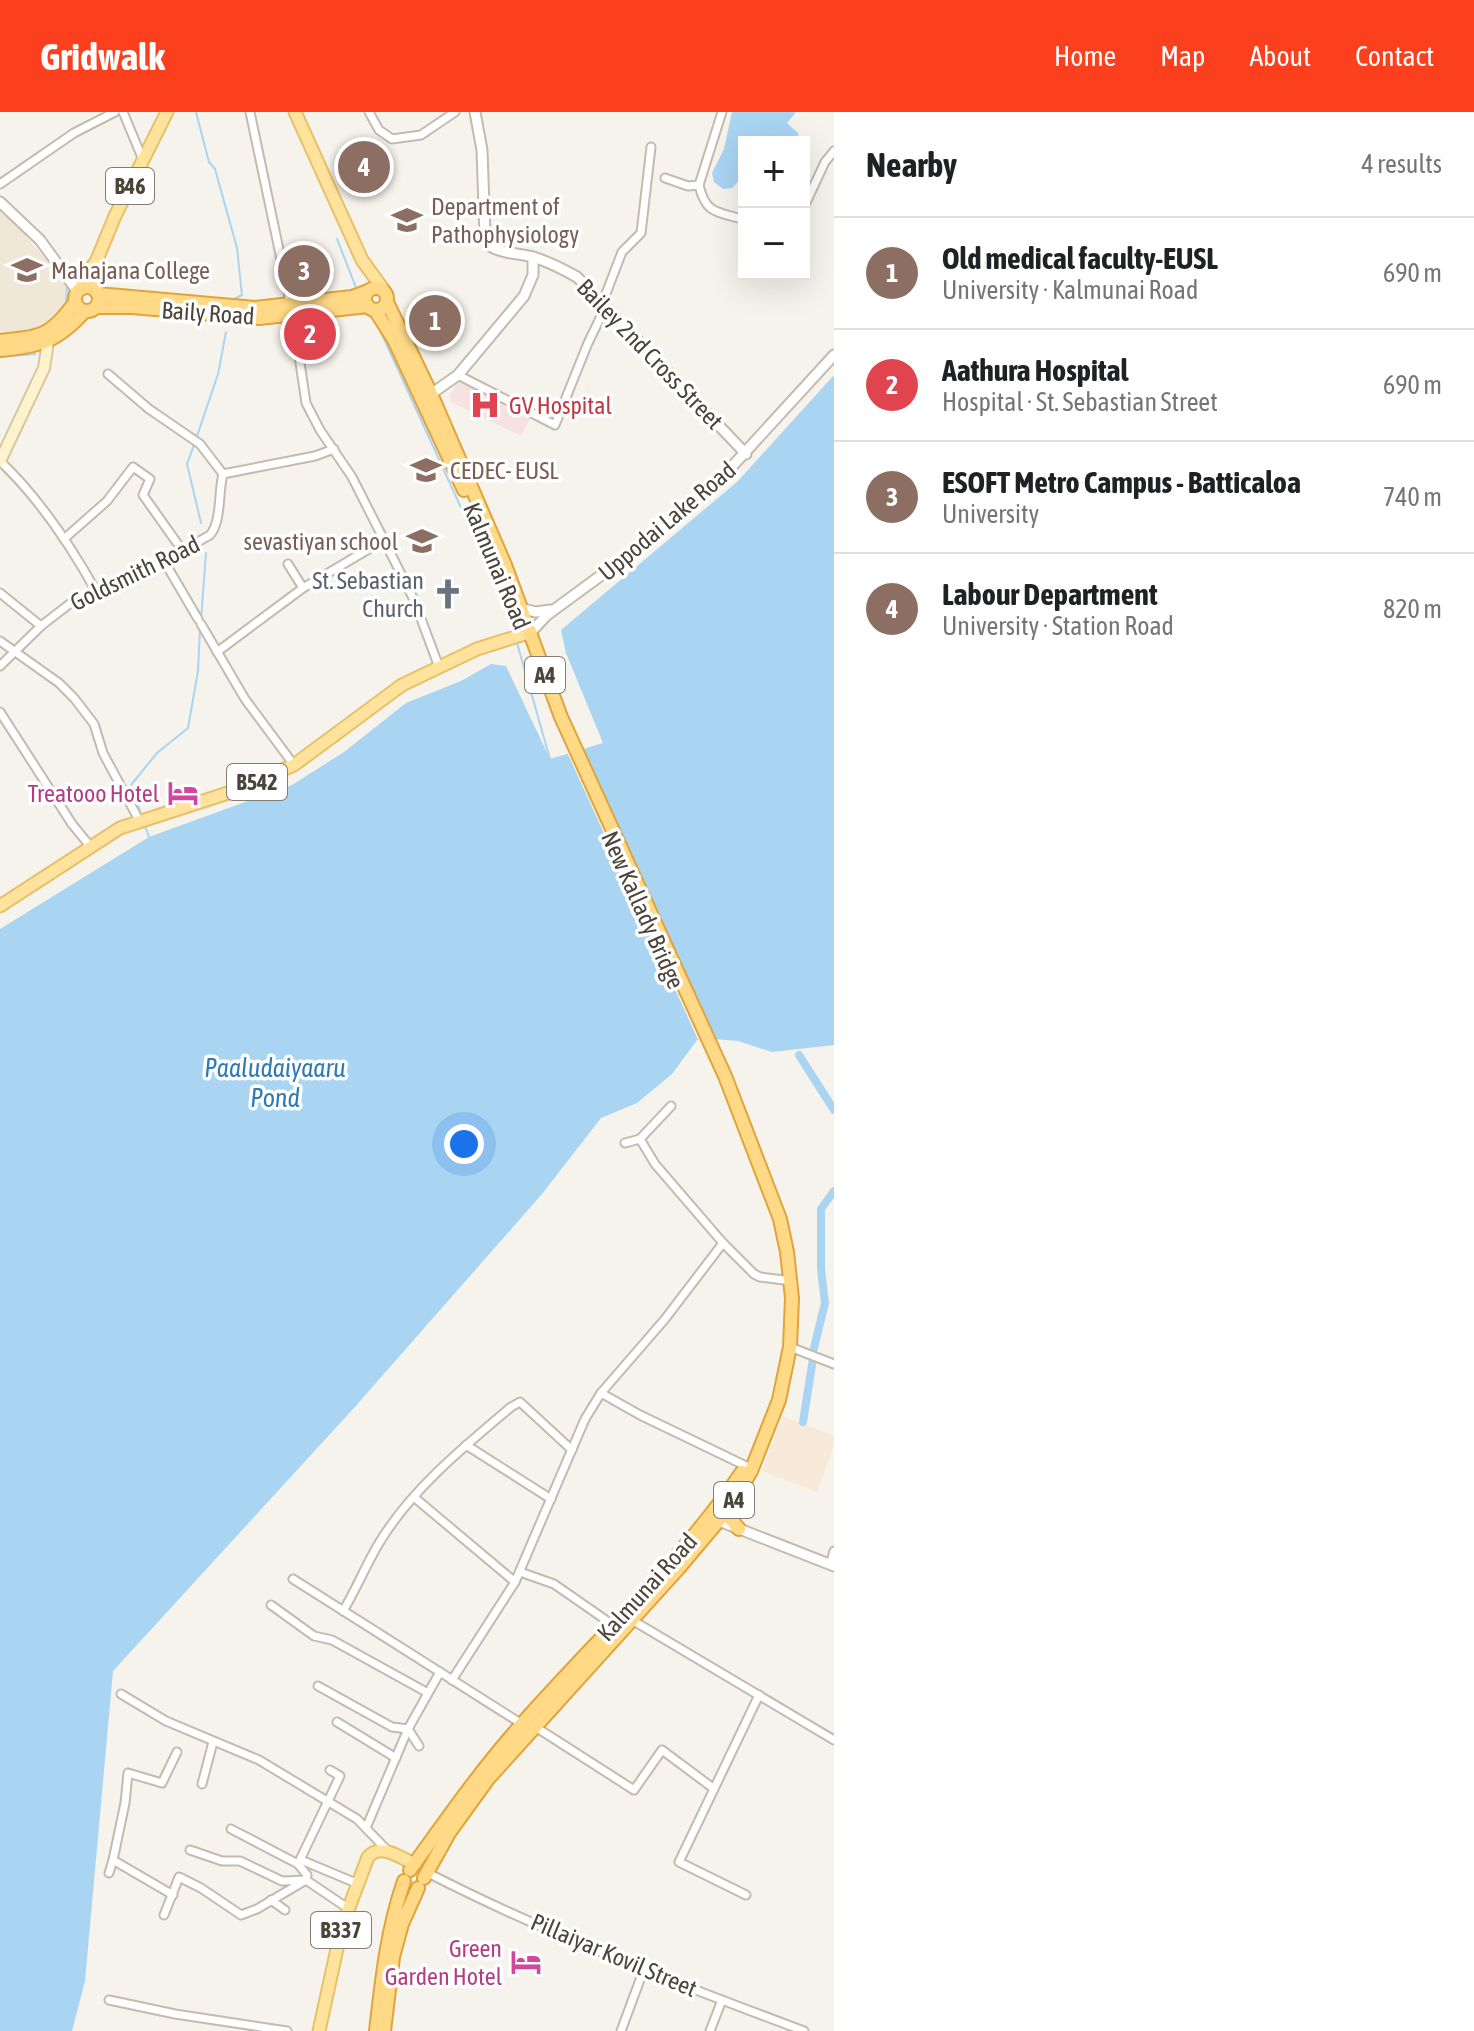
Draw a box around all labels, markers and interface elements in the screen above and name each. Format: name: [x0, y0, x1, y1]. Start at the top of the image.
text: Gridwalk: [40, 35, 165, 78]
text: Home: [1054, 40, 1116, 72]
text: Map: [1160, 40, 1205, 72]
text: About: [1249, 40, 1311, 72]
text: Contact: [1355, 40, 1434, 72]
map controls: [738, 136, 810, 280]
button: +: [738, 136, 810, 208]
pin: 4: [338, 137, 390, 197]
text: Nearby: [866, 145, 957, 184]
text: 4 results: [1361, 149, 1442, 179]
road number: B46: [106, 168, 154, 204]
place label: Department of Pathophysiology: [431, 193, 579, 248]
school or university icon: Department of Pathophysiology: [390, 203, 424, 237]
button: −: [738, 208, 810, 280]
pin: 3: [278, 241, 330, 301]
text: Old medical faculty-EUSL: [942, 241, 1218, 275]
school or university icon: Mahajana College: [10, 253, 44, 287]
place label: Mahajana College: [51, 257, 210, 284]
text: 1: [886, 258, 898, 288]
text: 690 m: [1383, 258, 1442, 288]
street label: Bailey 2nd Cross Street: [572, 274, 728, 435]
text: University · Kalmunai Road: [942, 275, 1198, 305]
pin: 1: [409, 291, 461, 351]
street label: Baily Road: [161, 296, 255, 330]
pin: 2: [284, 304, 336, 364]
text: Aathura Hospital: [942, 353, 1128, 387]
text: 2: [886, 370, 898, 400]
text: 690 m: [1383, 370, 1442, 400]
text: Hospital · St. Sebastian Street: [942, 387, 1218, 417]
hospital icon: GV Hospital: [468, 388, 502, 422]
place label: GV Hospital: [509, 392, 612, 419]
school or university icon: CEDEC- EUSL: [409, 453, 443, 487]
street label: Uppodai Lake Road: [593, 456, 741, 586]
place label: CEDEC- EUSL: [450, 457, 559, 484]
text: ESOFT Metro Campus - Batticaloa: [942, 465, 1301, 499]
text: 3: [886, 482, 898, 512]
text: 740 m: [1383, 482, 1442, 512]
street label: Kalmunai Road: [458, 499, 536, 633]
text: University: [942, 499, 1039, 529]
school or university icon: sevastiyan school: [405, 524, 439, 558]
place label: sevastiyan school: [244, 528, 399, 555]
street label: Goldsmith Road: [66, 530, 204, 616]
place label: St. Sebastian Church: [312, 567, 424, 622]
church icon: St. Sebastian Church: [431, 577, 465, 611]
text: Labour Department: [942, 577, 1158, 611]
text: 4: [886, 594, 898, 624]
text: 820 m: [1383, 594, 1442, 624]
text: University · Station Road: [942, 611, 1174, 641]
road number: A4: [525, 657, 565, 693]
road number: B542: [227, 764, 287, 800]
hotel icon: Treatooo Hotel: [166, 776, 200, 810]
place label: Treatooo Hotel: [28, 780, 160, 807]
street label: New Kallady Bridge: [596, 827, 690, 993]
water label: Paaludaiyaaru Pond: [204, 1053, 346, 1113]
your location: [444, 1124, 484, 1164]
road number: A4: [714, 1482, 754, 1518]
street label: Kalmunai Road: [592, 1528, 702, 1646]
street label: Pillaiyar Kovil Street: [527, 1908, 701, 2002]
road number: B337: [311, 1912, 371, 1948]
place label: Green Garden Hotel: [385, 1935, 503, 1990]
hotel icon: Green Garden Hotel: [509, 1945, 543, 1979]

